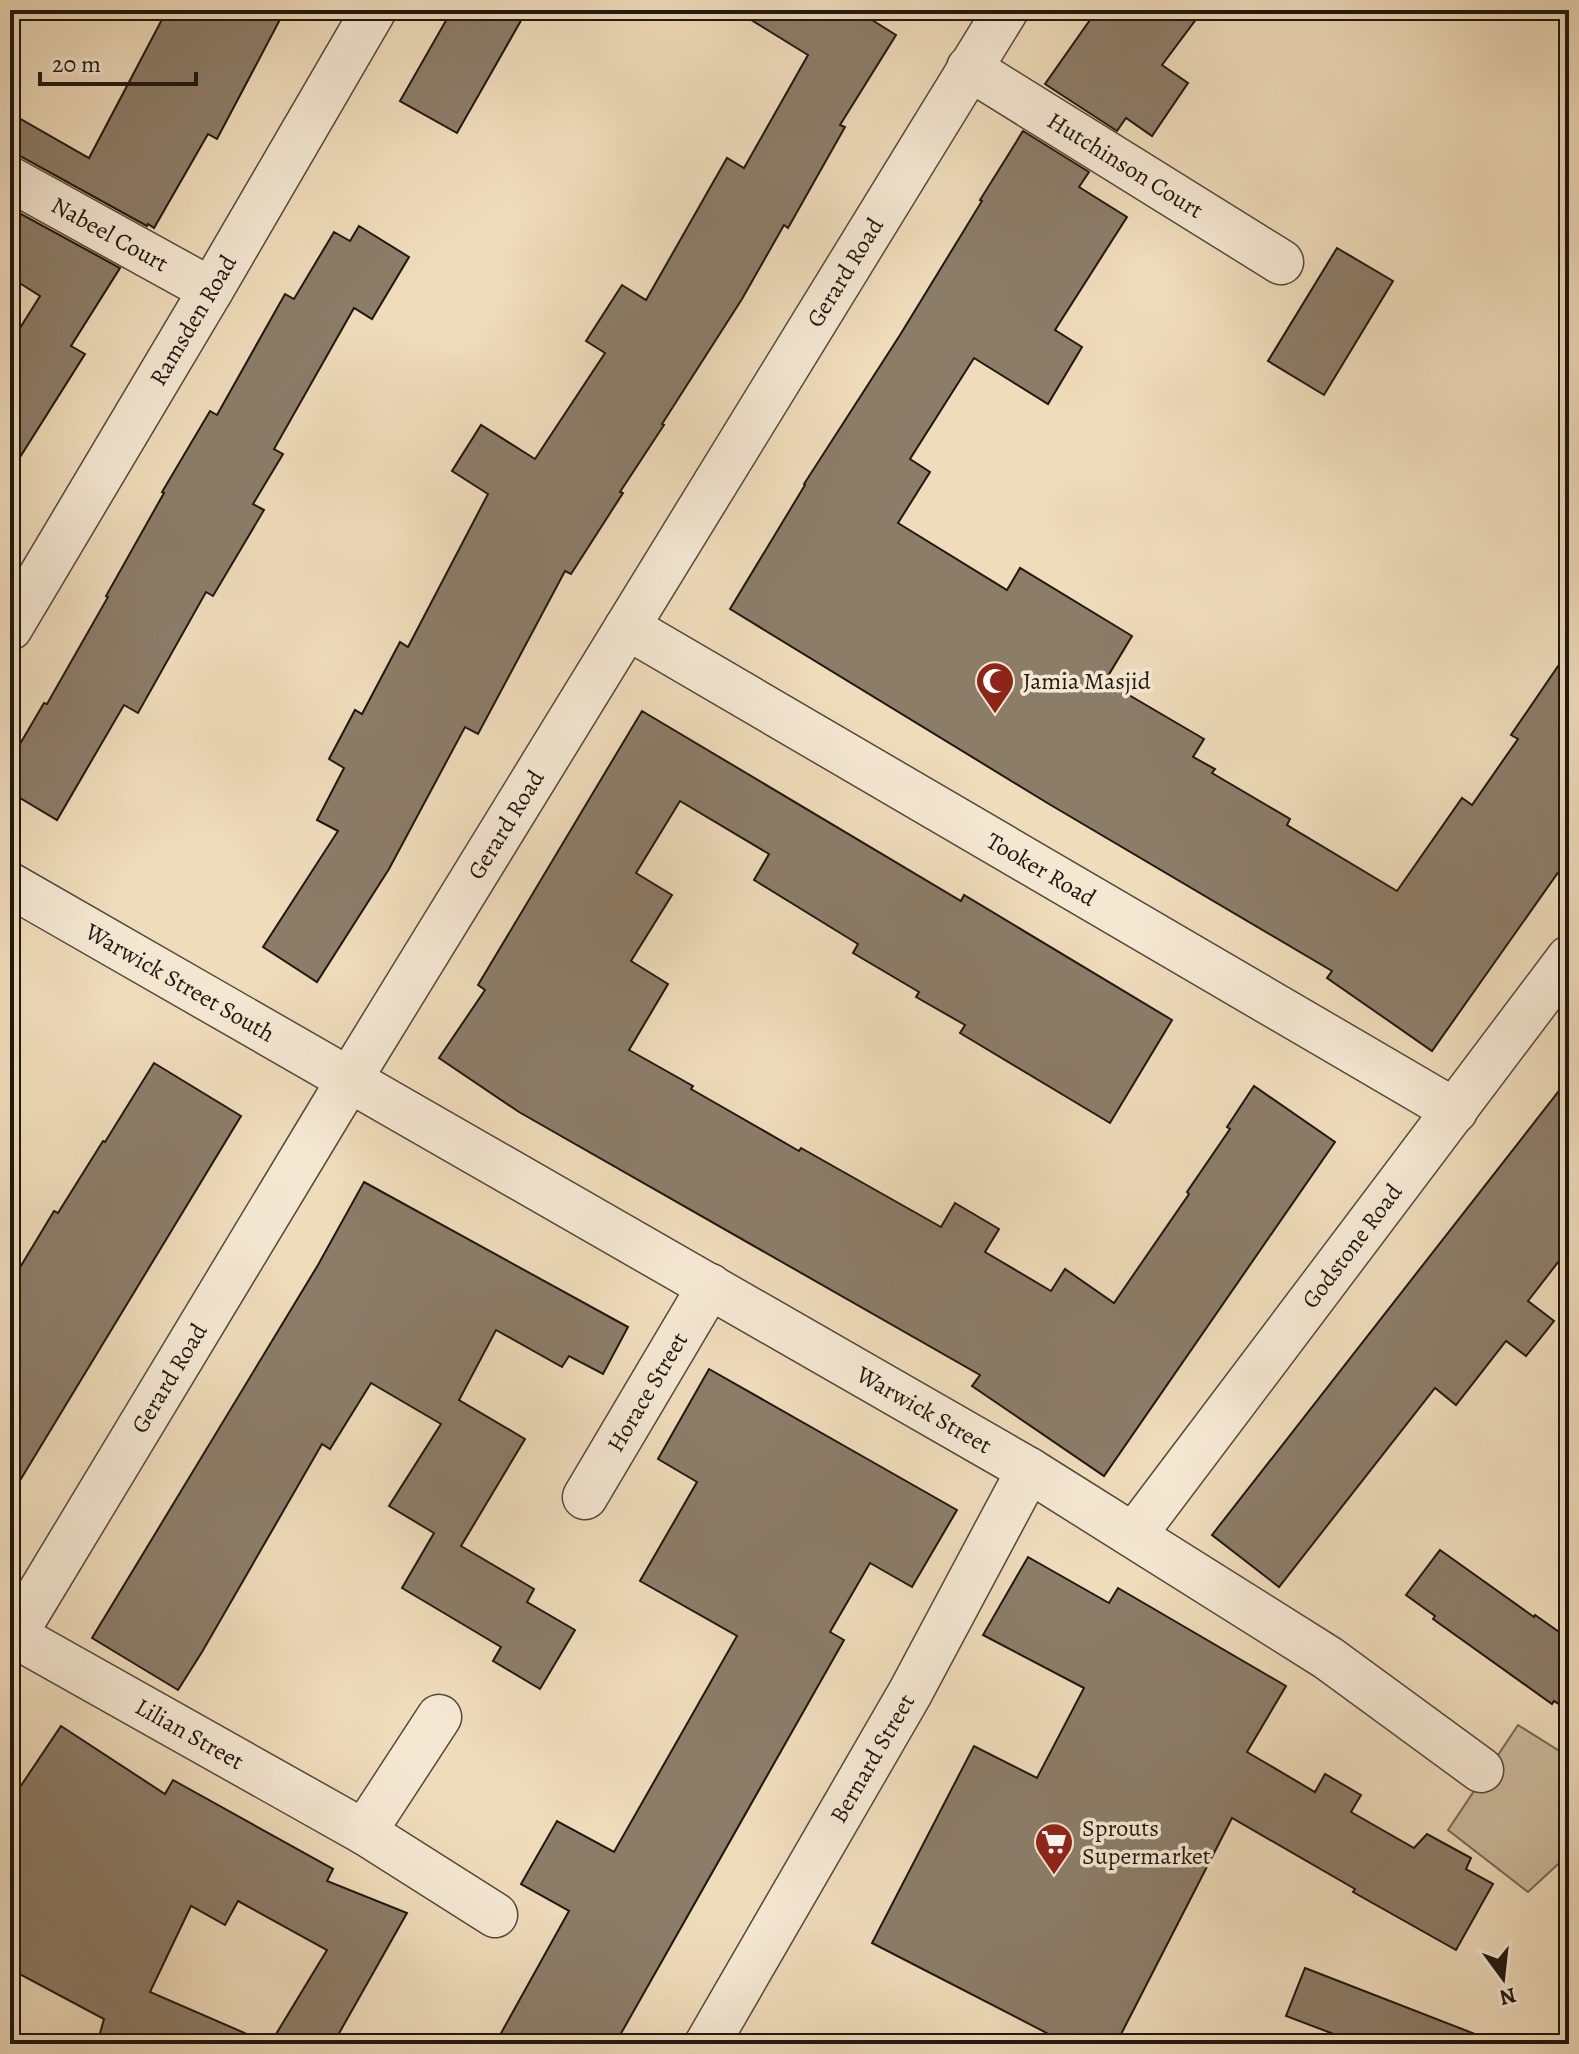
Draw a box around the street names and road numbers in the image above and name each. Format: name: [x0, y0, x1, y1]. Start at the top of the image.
street label: Hutchinson Court: [1041, 105, 1209, 226]
street label: Nabeel Court: [46, 189, 174, 279]
street label: Gerard Road: [799, 212, 891, 333]
street label: Ramsden Road: [142, 249, 244, 391]
street label: Gerard Road: [460, 764, 552, 885]
street label: Tooker Road: [981, 825, 1102, 914]
street label: Warwick Street South: [79, 915, 281, 1050]
street label: Godstone Road: [1294, 1177, 1409, 1315]
street label: Gerard Road: [124, 1317, 215, 1439]
street label: Horace Street: [599, 1326, 695, 1458]
street label: Warwick Street: [850, 1358, 998, 1461]
street label: Bernard Street: [822, 1688, 922, 1829]
street label: Lilian Street: [130, 1691, 250, 1777]

